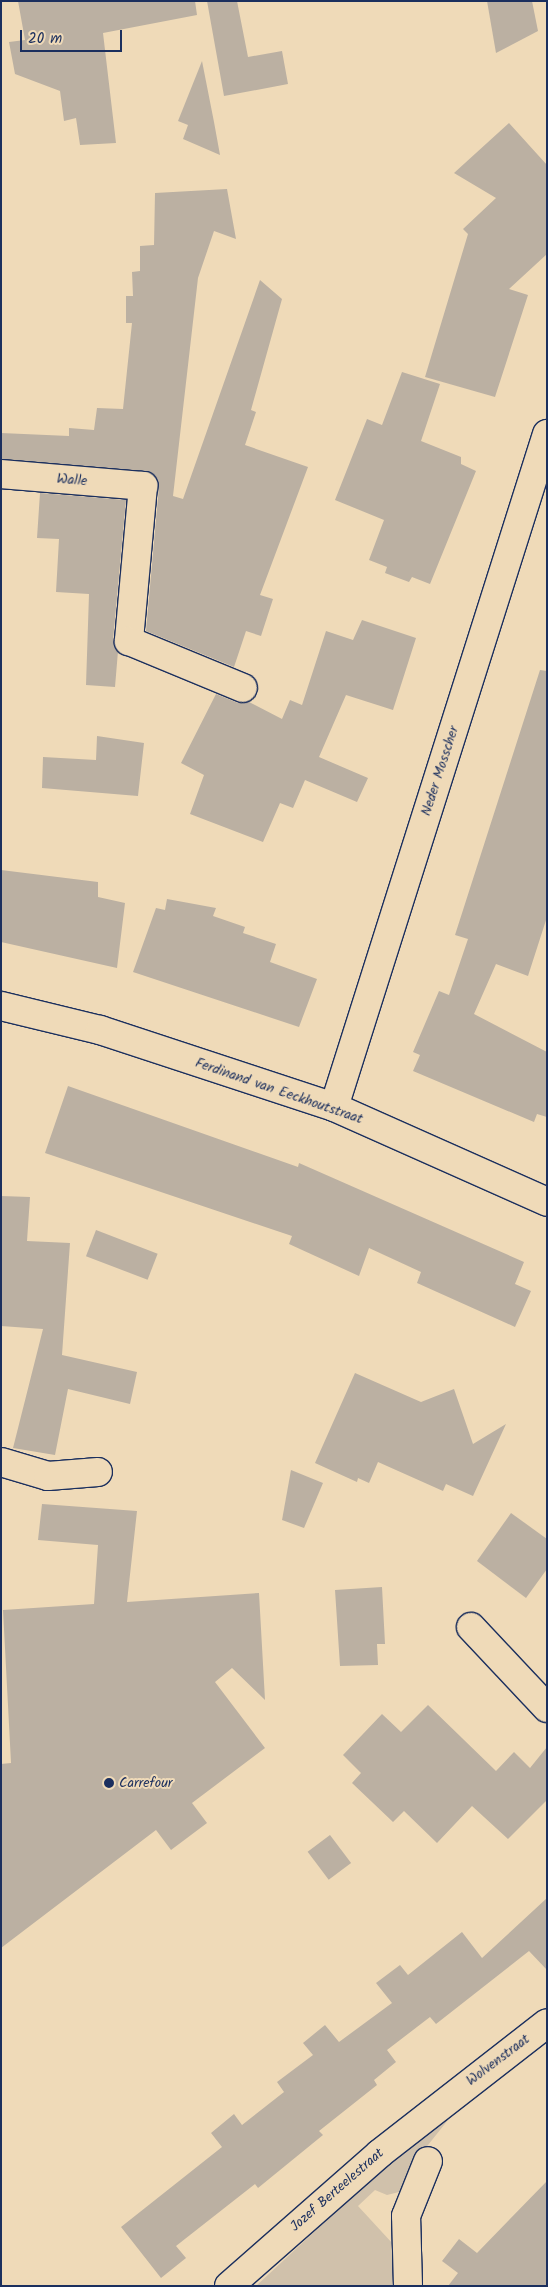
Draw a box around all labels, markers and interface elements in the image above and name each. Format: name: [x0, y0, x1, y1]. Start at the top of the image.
scale bar: [22, 20, 125, 52]
text: 20 m: [28, 27, 62, 51]
street label: Walle: [56, 470, 88, 490]
street label: Neder Mosscher: [418, 724, 462, 818]
street label: Ferdinand van Eeckhoutstraat: [193, 1054, 365, 1128]
place label: Carrefour: [119, 1775, 172, 1791]
marker: Carrefour: [103, 1777, 115, 1789]
street label: Wolvenstraat: [463, 2031, 533, 2089]
street label: Jozef Berteelestraat: [287, 2145, 387, 2235]

